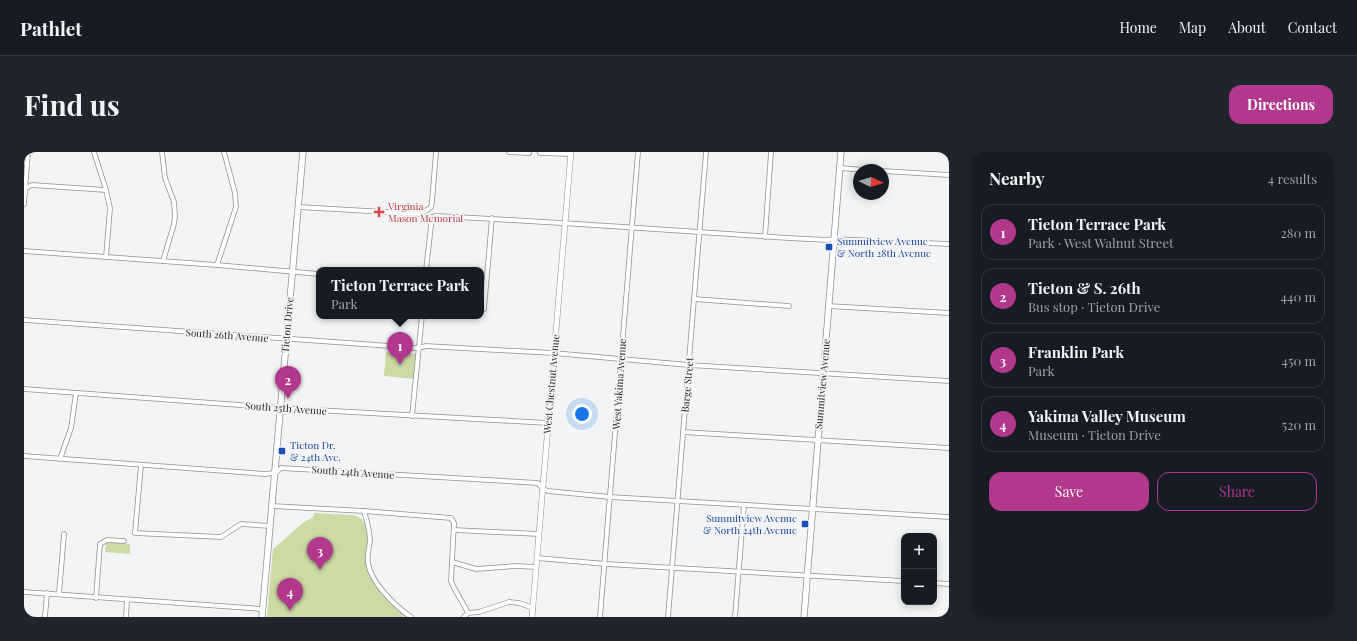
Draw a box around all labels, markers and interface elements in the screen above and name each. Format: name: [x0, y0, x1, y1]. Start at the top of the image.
text: Pathlet: [20, 15, 82, 41]
text: Home: [1119, 18, 1157, 37]
text: Map: [1179, 18, 1206, 37]
text: About: [1228, 18, 1266, 37]
text: Contact: [1288, 18, 1337, 37]
button: Directions: [1229, 85, 1333, 124]
text: Find us: [24, 86, 120, 123]
north arrow: [853, 164, 889, 200]
text: Nearby: [989, 167, 1044, 189]
text: 4 results: [1268, 170, 1317, 187]
place label: Virginia Mason Memorial: [387, 199, 463, 225]
marker: Virginia Mason Memorial: [373, 206, 385, 218]
text: Tieton Terrace Park: [1028, 214, 1166, 234]
text: 1: [1001, 224, 1005, 241]
text: 280 m: [1280, 224, 1316, 241]
place label: Summitview Avenue & North 28th Avenue: [837, 234, 931, 260]
text: Park · West Walnut Street: [1028, 234, 1174, 251]
marker: Summitview Avenue & North 28th Avenue: [824, 242, 834, 252]
popup: [316, 267, 484, 319]
text: Tieton Terrace Park: [331, 275, 469, 295]
text: Tieton & S. 26th: [1028, 278, 1141, 298]
text: 2: [1000, 288, 1006, 305]
text: 440 m: [1281, 288, 1316, 305]
text: Park: [331, 295, 358, 312]
street label: Tieton Drive: [278, 296, 296, 354]
text: Bus stop · Tieton Drive: [1028, 298, 1160, 315]
street label: South 26th Avenue: [185, 325, 269, 345]
pin: 1: [387, 332, 413, 365]
street label: West Chestnut Avenue: [540, 334, 562, 435]
street label: West Yakima Avenue: [609, 338, 629, 431]
street label: Summitview Avenue: [811, 338, 833, 430]
text: Franklin Park: [1028, 342, 1124, 362]
text: 3: [1000, 352, 1006, 369]
text: 450 m: [1282, 352, 1316, 369]
street label: Barge Street: [678, 356, 696, 413]
text: Park: [1028, 362, 1055, 379]
pin: 2: [275, 366, 301, 399]
street label: South 25th Avenue: [245, 398, 327, 418]
your location: [572, 404, 592, 424]
text: Yakima Valley Museum: [1028, 406, 1186, 426]
text: 4: [1000, 416, 1006, 433]
text: 520 m: [1282, 416, 1316, 433]
text: Museum · Tieton Drive: [1028, 426, 1161, 443]
place label: Tieton Dr. & 24th Ave.: [290, 438, 341, 464]
marker: Tieton Dr. & 24th Ave.: [277, 446, 287, 456]
street label: South 24th Avenue: [311, 462, 395, 482]
button: Save: [989, 472, 1149, 511]
button: Share: [1157, 472, 1317, 511]
place label: Summitview Avenue & North 24th Avenue: [703, 511, 797, 537]
marker: Summitview Avenue & North 24th Avenue: [800, 519, 810, 529]
map controls: [901, 533, 937, 605]
button: +: [901, 533, 937, 569]
pin: 3: [307, 537, 333, 570]
button: −: [901, 569, 937, 605]
pin: 4: [277, 578, 303, 611]

